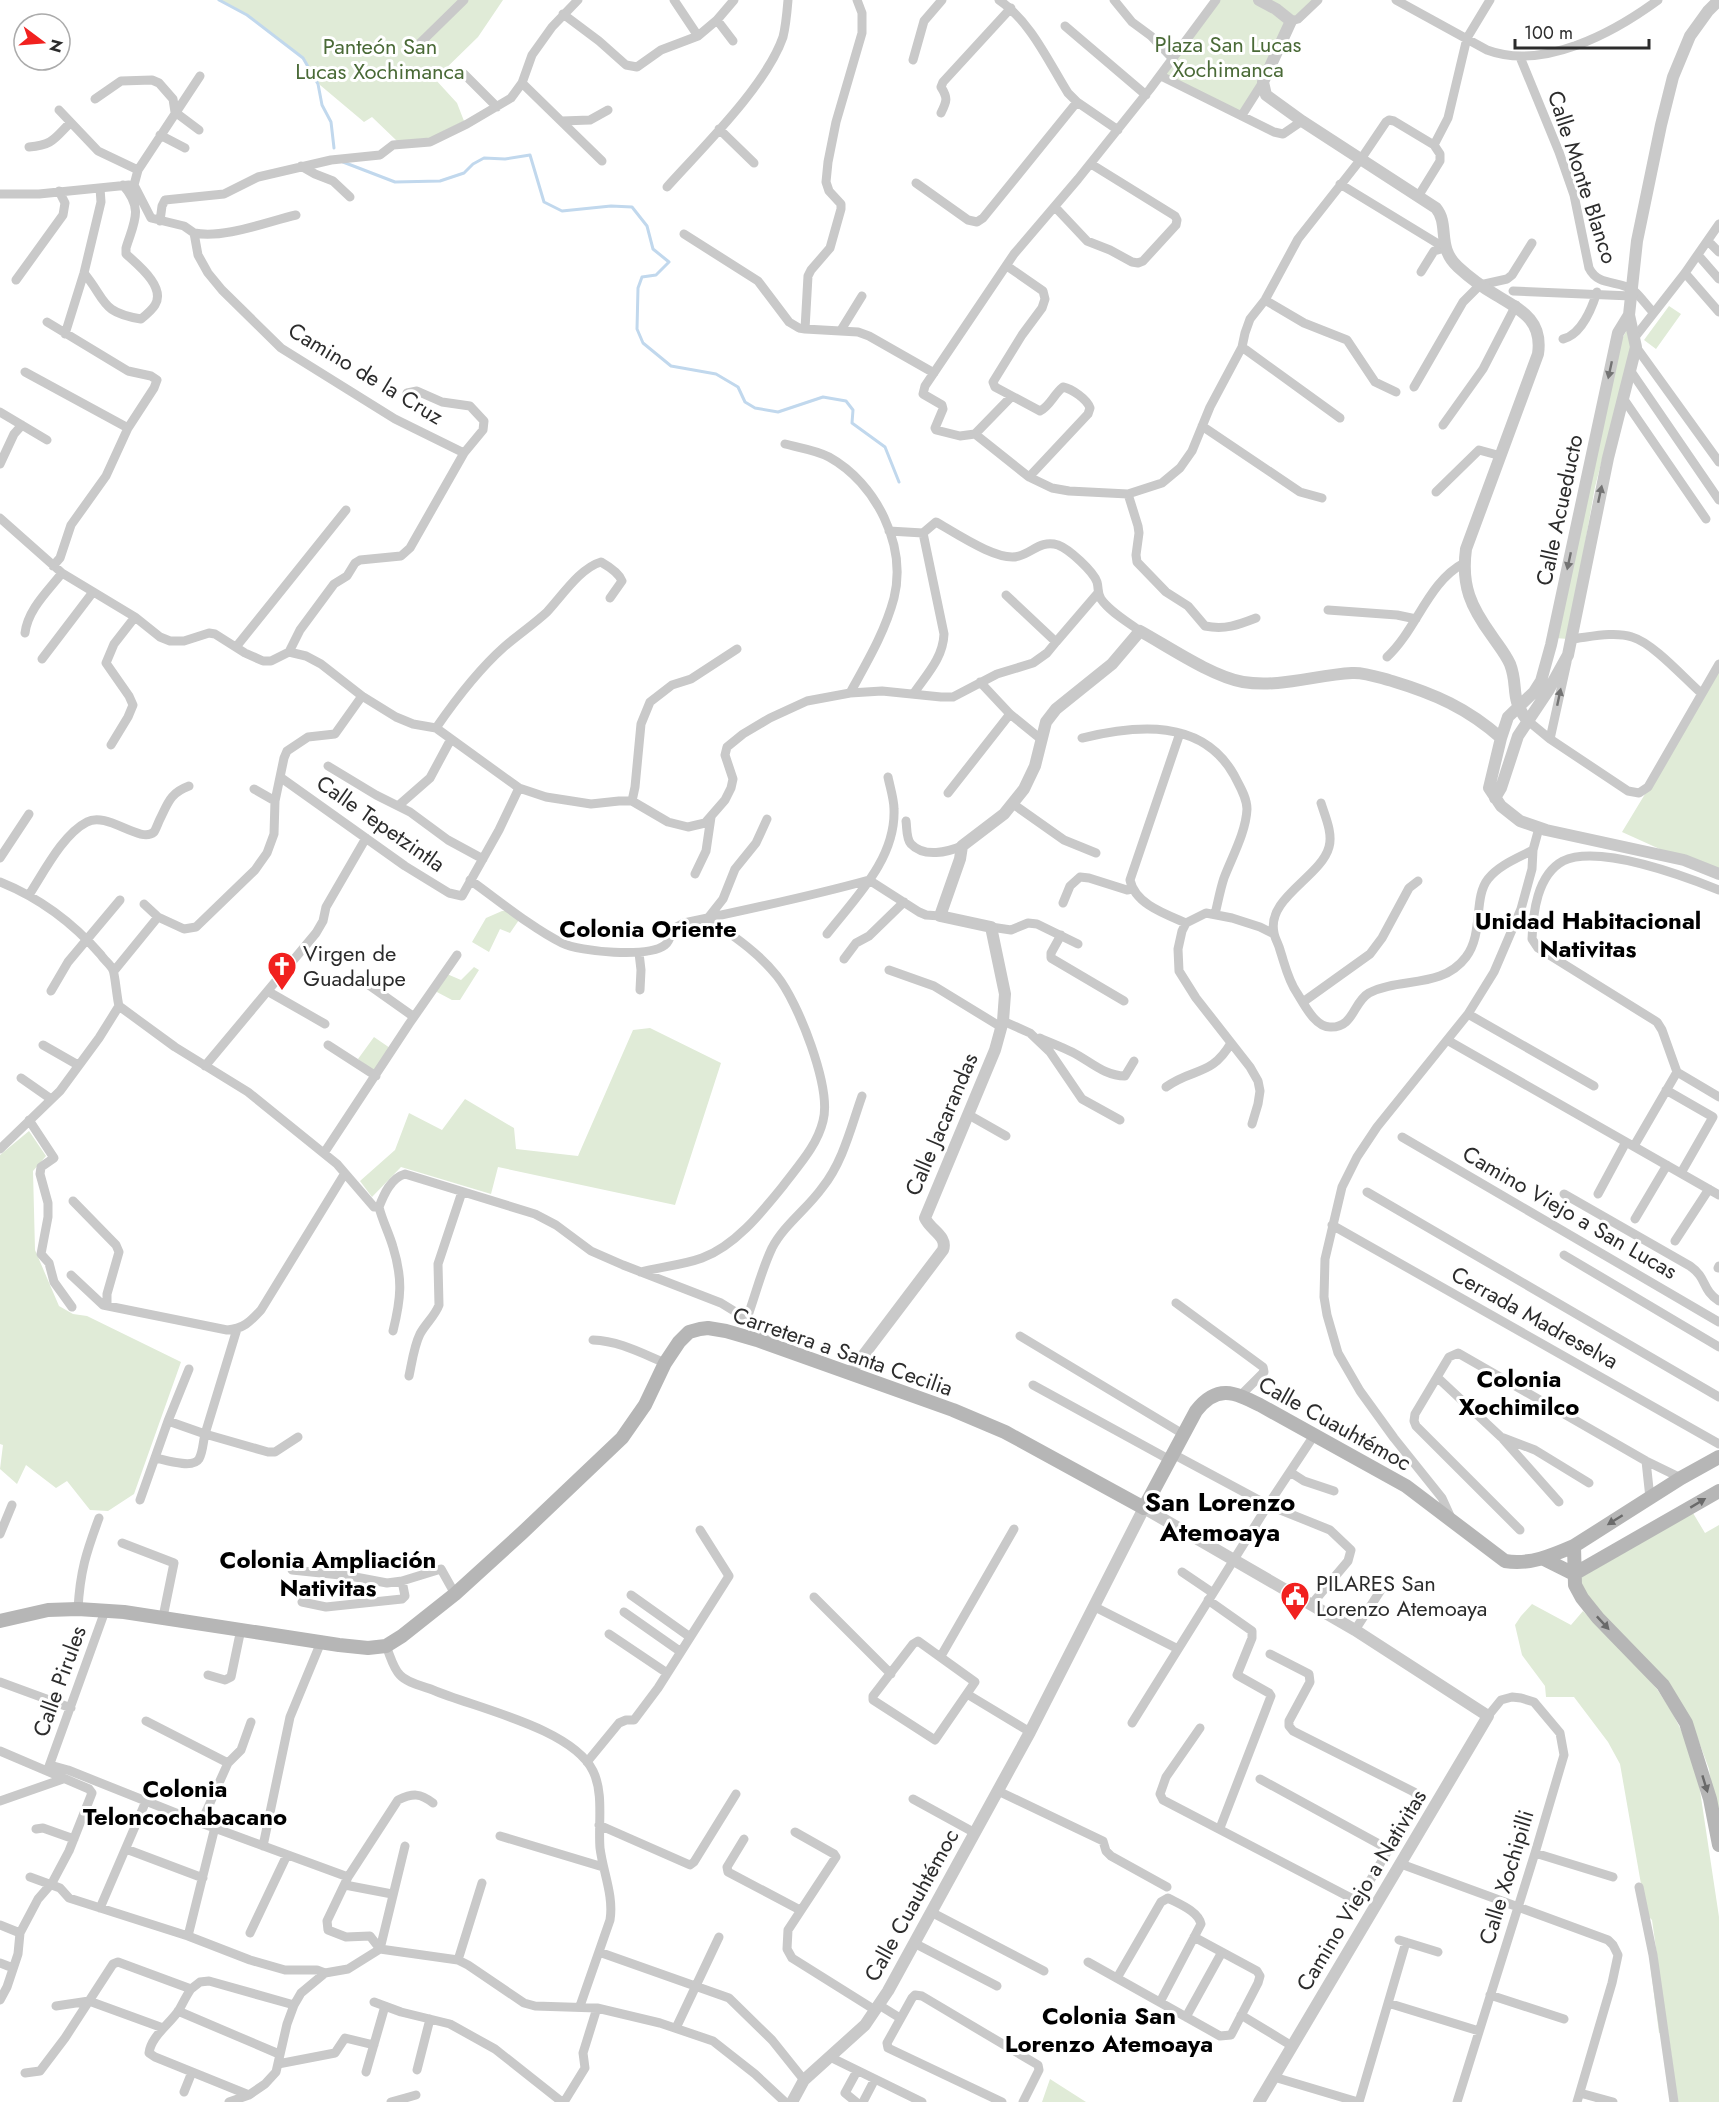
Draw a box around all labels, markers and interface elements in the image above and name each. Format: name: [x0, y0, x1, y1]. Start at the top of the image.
north arrow: [12, 12, 72, 72]
scale bar: [1515, 12, 1648, 50]
text: 100 m: [1524, 20, 1573, 46]
park label: Plaza San Lucas Xochimanca: [1155, 28, 1302, 85]
park label: Panteón San Lucas Xochimanca: [295, 30, 465, 87]
text: N: [43, 37, 69, 55]
street label: Calle Monte Blanco: [1540, 86, 1626, 268]
street label: Camino de la Cruz: [282, 314, 450, 432]
one-way arrow: [1605, 361, 1614, 380]
street label: Calle Acueducto: [1527, 432, 1591, 588]
one-way arrow: [1596, 484, 1605, 503]
one-way arrow: [1564, 551, 1574, 570]
one-way arrow: [1555, 687, 1564, 706]
street label: Calle Tepetzintla: [310, 767, 452, 879]
district label: Unidad Habitacional Nativitas: [1475, 903, 1701, 966]
district label: Colonia Oriente: [559, 911, 737, 946]
place label: Virgen de Guadalupe: [303, 937, 406, 994]
church icon: Virgen de Guadalupe: [266, 950, 298, 992]
street label: Calle Jacarandas: [897, 1048, 986, 1200]
street label: Camino Viejo a San Lucas: [1457, 1137, 1683, 1287]
street label: Cerrada Madreselva: [1446, 1258, 1624, 1376]
street label: Carretera a Santa Cecilia: [729, 1298, 957, 1404]
district label: Colonia Xochimilco: [1459, 1361, 1579, 1424]
street label: Calle Cuauhtémoc: [1253, 1368, 1417, 1478]
district label: San Lorenzo Atemoaya: [1145, 1483, 1295, 1551]
one-way arrow: [1690, 1498, 1706, 1509]
one-way arrow: [1607, 1514, 1623, 1525]
district label: Colonia Ampliación Nativitas: [220, 1542, 436, 1605]
place label: PILARES San Lorenzo Atemoaya: [1316, 1567, 1487, 1624]
public building icon: PILARES San Lorenzo Atemoaya: [1279, 1580, 1311, 1622]
one-way arrow: [1596, 1615, 1610, 1630]
street label: Calle Pirules: [24, 1621, 94, 1741]
district label: Colonia Teloncochabacano: [83, 1771, 287, 1834]
one-way arrow: [1701, 1775, 1710, 1793]
street label: Camino Viejo a Nativitas: [1288, 1783, 1434, 1997]
street label: Calle Xochipilli: [1470, 1806, 1542, 1948]
street label: Calle Cuauhtémoc: [856, 1823, 966, 1987]
district label: Colonia San Lorenzo Atemoaya: [1005, 1998, 1213, 2061]

